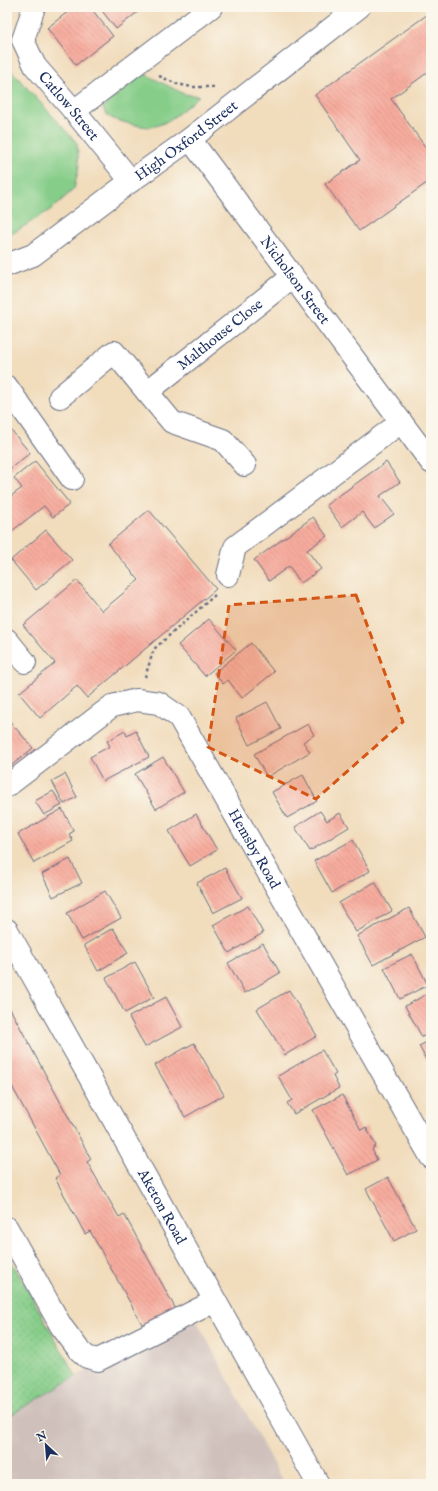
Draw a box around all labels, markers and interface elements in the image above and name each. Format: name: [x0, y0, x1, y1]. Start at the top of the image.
street label: Catlow Street: [34, 68, 103, 145]
street label: High Oxford Street: [131, 96, 242, 185]
street label: Nicholson Street: [256, 232, 334, 328]
street label: Malthouse Close: [173, 295, 267, 374]
street label: Hemsby Road: [224, 806, 285, 893]
street label: Aketon Road: [133, 1165, 191, 1249]
north arrow: [26, 1425, 66, 1465]
text: N: [34, 1428, 50, 1446]

